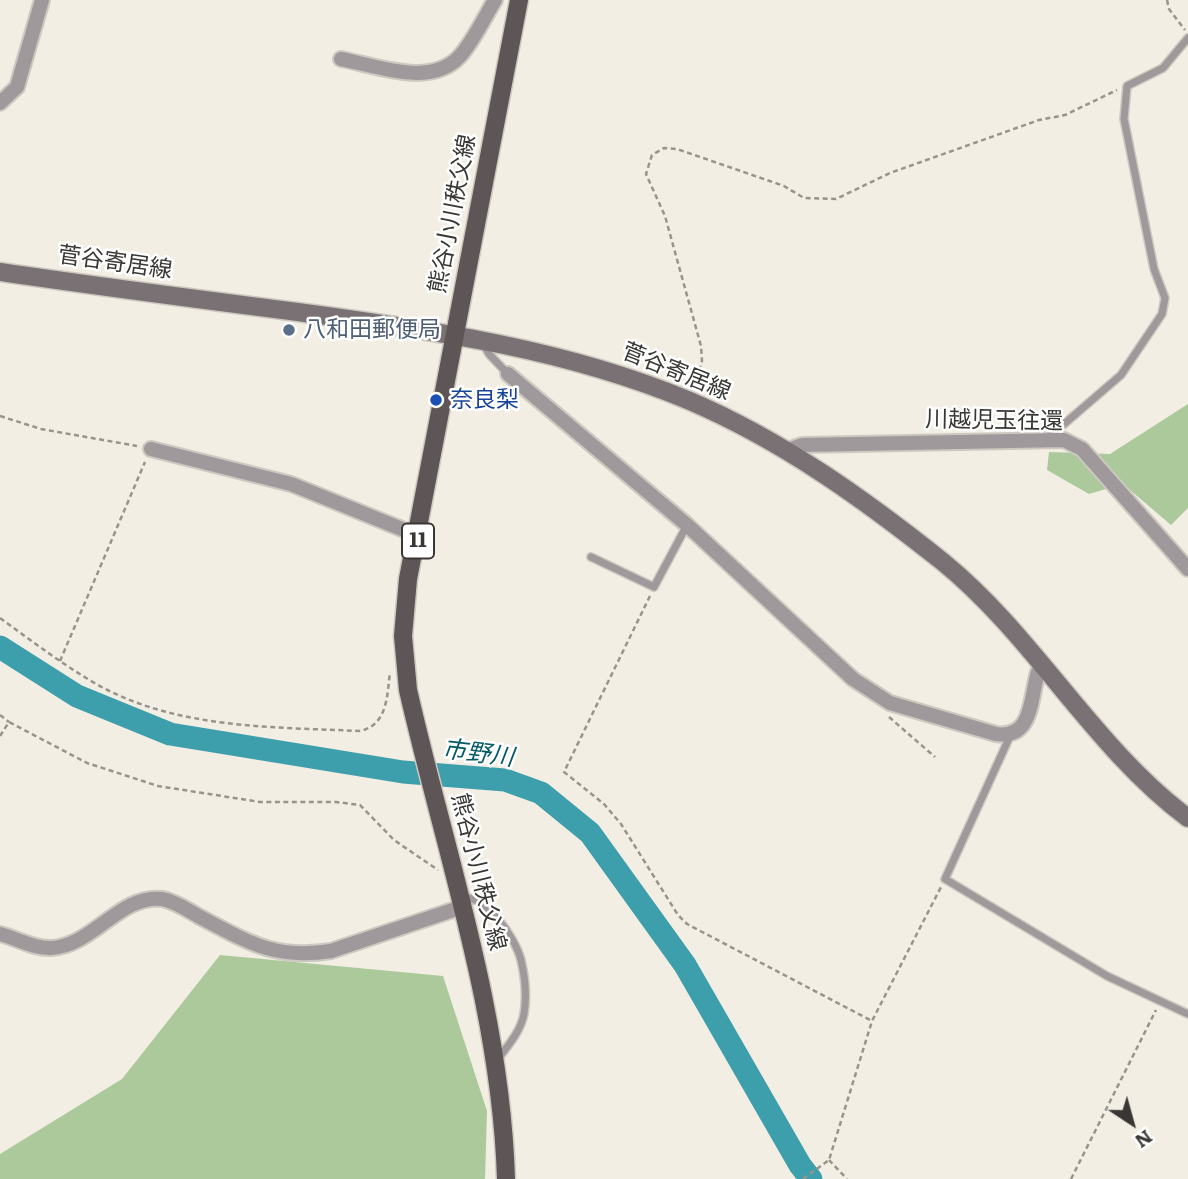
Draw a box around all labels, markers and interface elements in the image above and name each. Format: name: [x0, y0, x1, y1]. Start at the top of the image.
street label: 熊谷小川秩父線: [424, 132, 482, 296]
street label: 菅谷寄居線: [56, 241, 174, 285]
place label: 八和田郵便局: [303, 316, 441, 344]
marker: 八和田郵便局: [281, 322, 297, 338]
street label: 菅谷寄居線: [618, 338, 734, 406]
place label: 奈良梨: [450, 386, 519, 414]
marker: 奈良梨: [428, 392, 444, 408]
street label: 川越児玉往還: [925, 406, 1063, 436]
road number: 11: [402, 524, 434, 558]
water label: 市野川: [441, 735, 515, 773]
street label: 熊谷小川秩父線: [445, 791, 511, 953]
north arrow: [1097, 1088, 1167, 1158]
text: N: [1130, 1124, 1159, 1156]

